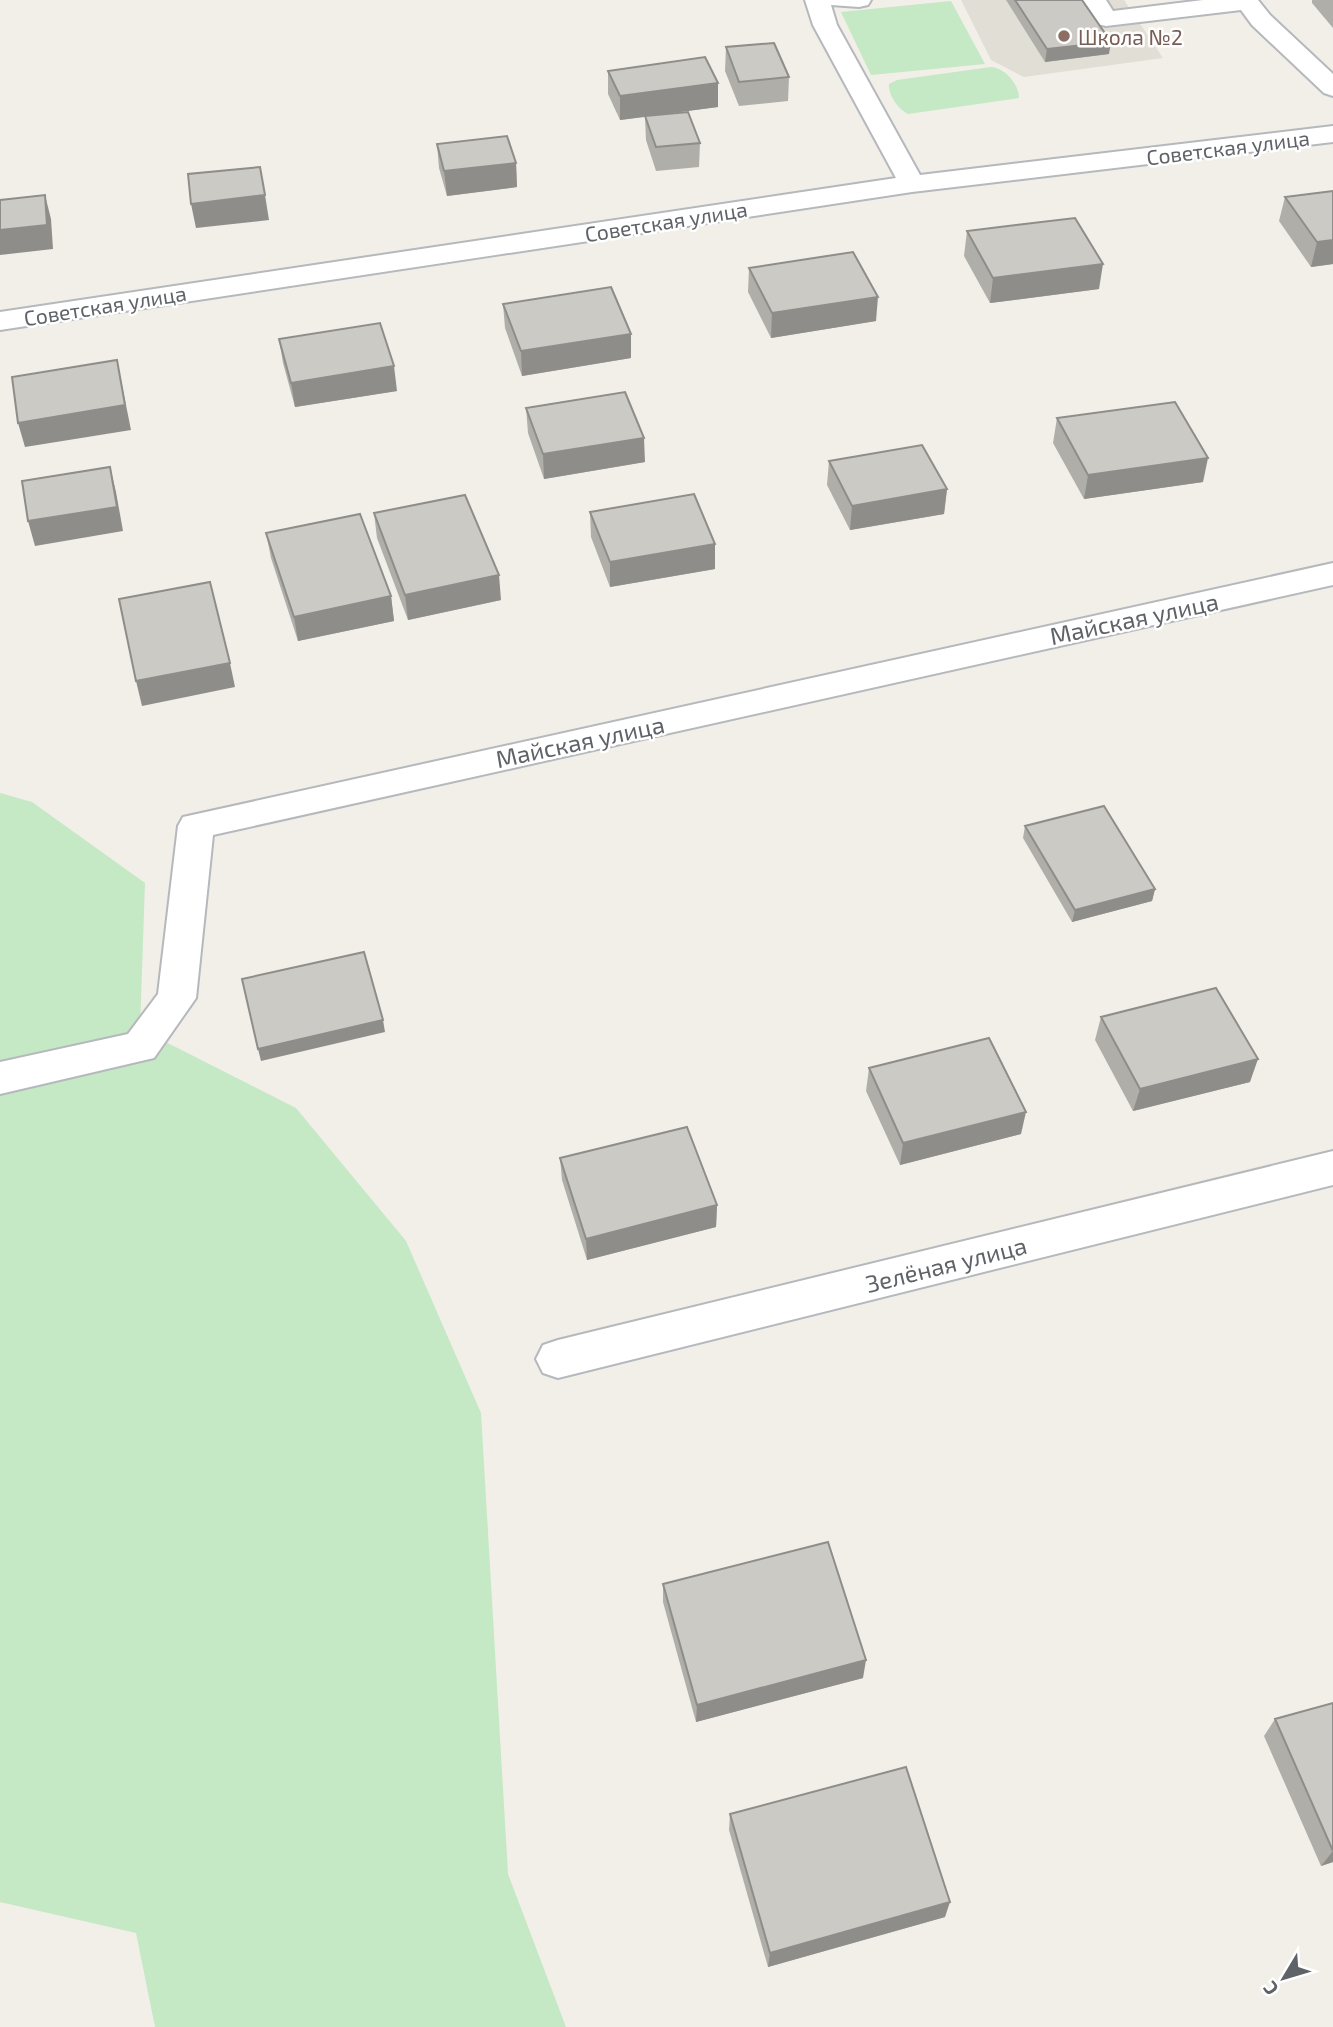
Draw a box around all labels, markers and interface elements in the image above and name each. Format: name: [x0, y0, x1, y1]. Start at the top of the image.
place label: Школа №2: [1078, 24, 1183, 49]
marker: Школа №2: [1056, 28, 1072, 44]
street label: Советская улица: [1145, 125, 1311, 170]
street label: Советская улица: [583, 196, 749, 247]
street label: Советская улица: [22, 280, 188, 331]
street label: Майская улица: [1047, 586, 1221, 651]
street label: Майская улица: [493, 709, 667, 774]
street label: Зелёная улица: [862, 1230, 1030, 1299]
north arrow: [1249, 1943, 1319, 2013]
text: С: [1258, 1977, 1283, 2000]

